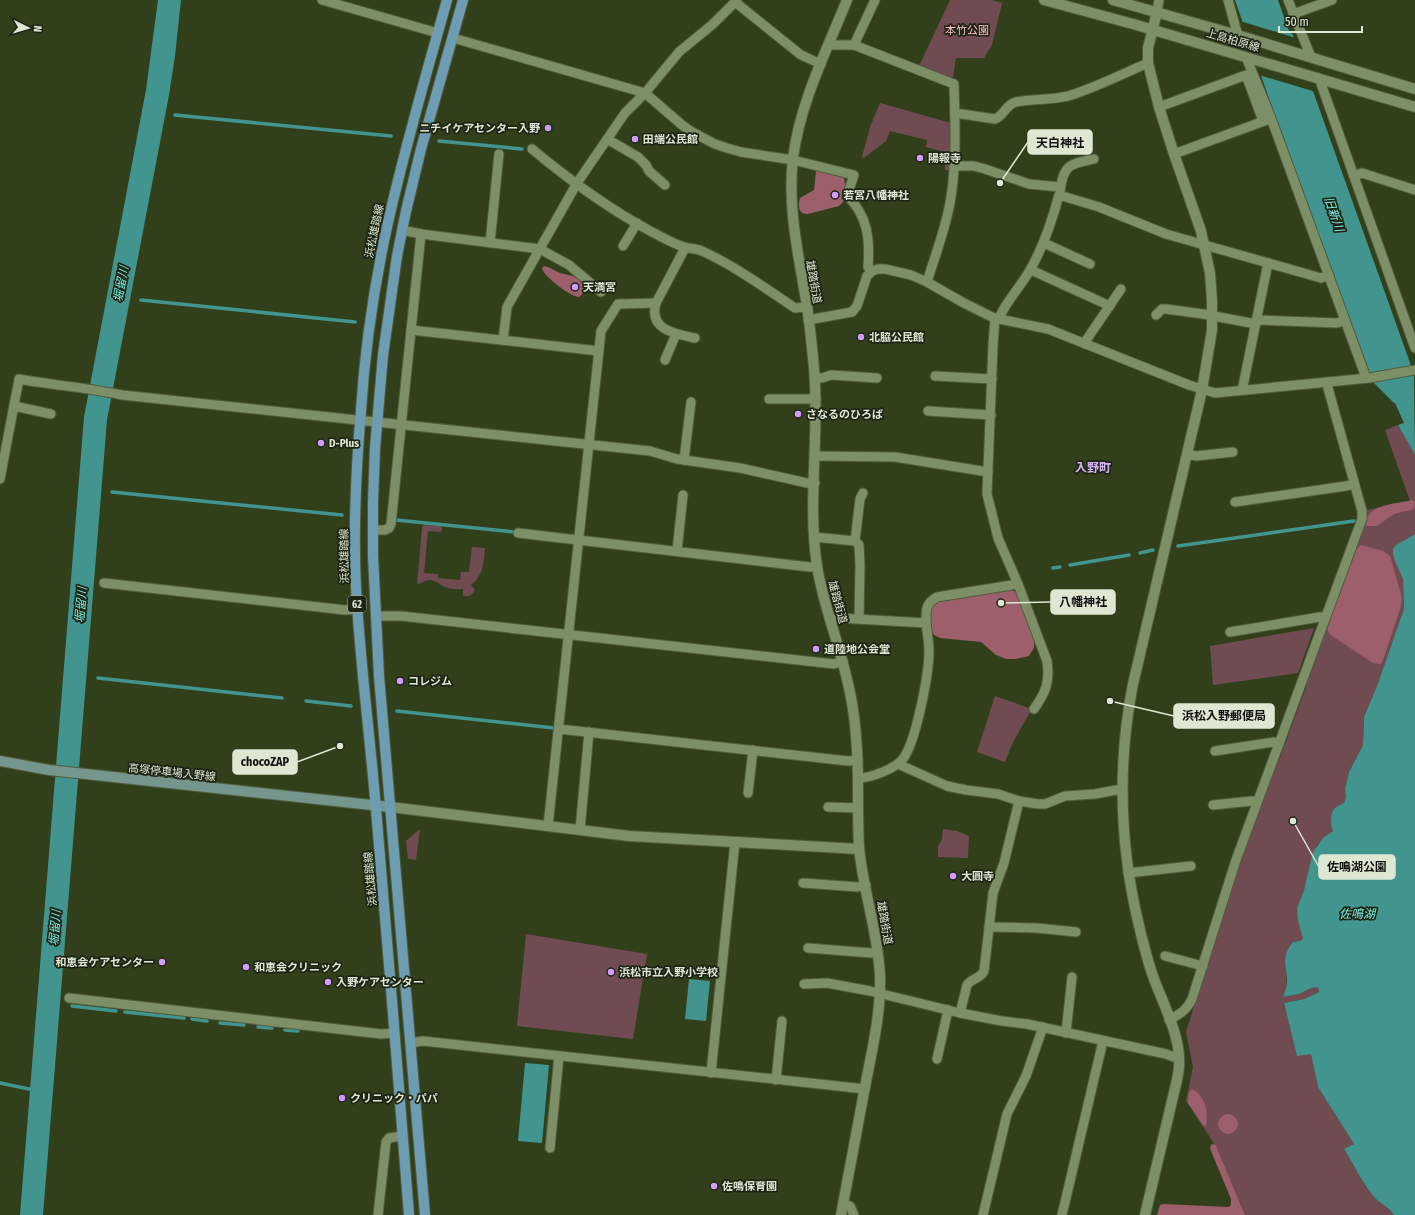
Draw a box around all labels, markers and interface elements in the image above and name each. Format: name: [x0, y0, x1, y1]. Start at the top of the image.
north arrow: [8, 8, 48, 48]
scale bar: [1279, 8, 1362, 34]
text: 50 m: [1285, 15, 1309, 29]
park label: 本竹公園: [945, 24, 989, 37]
text: N: [31, 25, 44, 33]
street label: 上島柏原線: [1205, 27, 1261, 54]
place label: ニチイケアセンター入野: [419, 122, 541, 135]
marker: ニチイケアセンター入野: [543, 123, 553, 133]
callout: 天白神社: [1028, 130, 1092, 154]
place label: 田端公民館: [643, 133, 698, 146]
marker: 田端公民館: [630, 134, 640, 144]
text: 天白神社: [1036, 136, 1084, 150]
place label: 陽報寺: [928, 152, 961, 165]
marker: 陽報寺: [915, 153, 925, 163]
place label: 若宮八幡神社: [843, 189, 909, 202]
marker: 若宮八幡神社: [830, 190, 840, 200]
water label: 旧新川: [1322, 195, 1347, 235]
street label: 浜松雄踏線: [362, 203, 387, 259]
street label: 雄踏街道: [803, 259, 824, 305]
water label: 堀留川: [111, 263, 132, 303]
place label: 天満宮: [583, 281, 616, 294]
marker: 天満宮: [570, 282, 580, 292]
place label: 北脇公民館: [869, 331, 924, 344]
marker: 北脇公民館: [856, 332, 866, 342]
place label: さなるのひろば: [806, 408, 883, 421]
marker: さなるのひろば: [793, 409, 803, 419]
place label: D-Plus: [329, 437, 359, 450]
marker: D-Plus: [316, 438, 326, 448]
district label: 入野町: [1075, 461, 1111, 475]
street label: 浜松雄踏線: [338, 528, 351, 584]
street label: 雄踏街道: [826, 579, 849, 625]
water label: 堀留川: [72, 584, 90, 624]
callout: 八幡神社: [1051, 590, 1115, 614]
text: 八幡神社: [1059, 595, 1107, 609]
road number: 62: [348, 596, 366, 612]
place label: 道陸地公会堂: [824, 643, 890, 656]
marker: 道陸地公会堂: [811, 644, 821, 654]
place label: コレジム: [408, 675, 452, 688]
marker: コレジム: [395, 676, 405, 686]
callout: 浜松入野郵便局: [1174, 704, 1274, 728]
text: 浜松入野郵便局: [1182, 709, 1266, 723]
callout: chocoZAP: [233, 750, 297, 774]
text: chocoZAP: [241, 755, 290, 769]
street label: 高塚停車場入野線: [128, 761, 216, 784]
street label: 浜松雄踏線: [362, 851, 379, 907]
callout: 佐鳴湖公園: [1319, 855, 1395, 879]
text: 佐鳴湖公園: [1327, 860, 1387, 874]
place label: 大圓寺: [961, 870, 994, 883]
marker: 大圓寺: [948, 871, 958, 881]
street label: 雄踏街道: [874, 900, 895, 946]
water label: 堀留川: [46, 907, 64, 947]
water label: 佐鳴湖: [1339, 907, 1377, 921]
place label: 和恵会ケアセンター: [55, 956, 154, 969]
marker: 和恵会ケアセンター: [157, 957, 167, 967]
place label: 和恵会クリニック: [254, 961, 342, 974]
marker: 和恵会クリニック: [241, 962, 251, 972]
place label: 浜松市立入野小学校: [619, 966, 718, 979]
marker: 浜松市立入野小学校: [606, 967, 616, 977]
place label: 入野ケアセンター: [336, 976, 424, 989]
marker: 入野ケアセンター: [323, 977, 333, 987]
place label: クリニック・パパ: [350, 1092, 438, 1105]
marker: クリニック・パパ: [337, 1093, 347, 1103]
place label: 佐鳴保育園: [722, 1180, 777, 1193]
marker: 佐鳴保育園: [709, 1181, 719, 1191]

